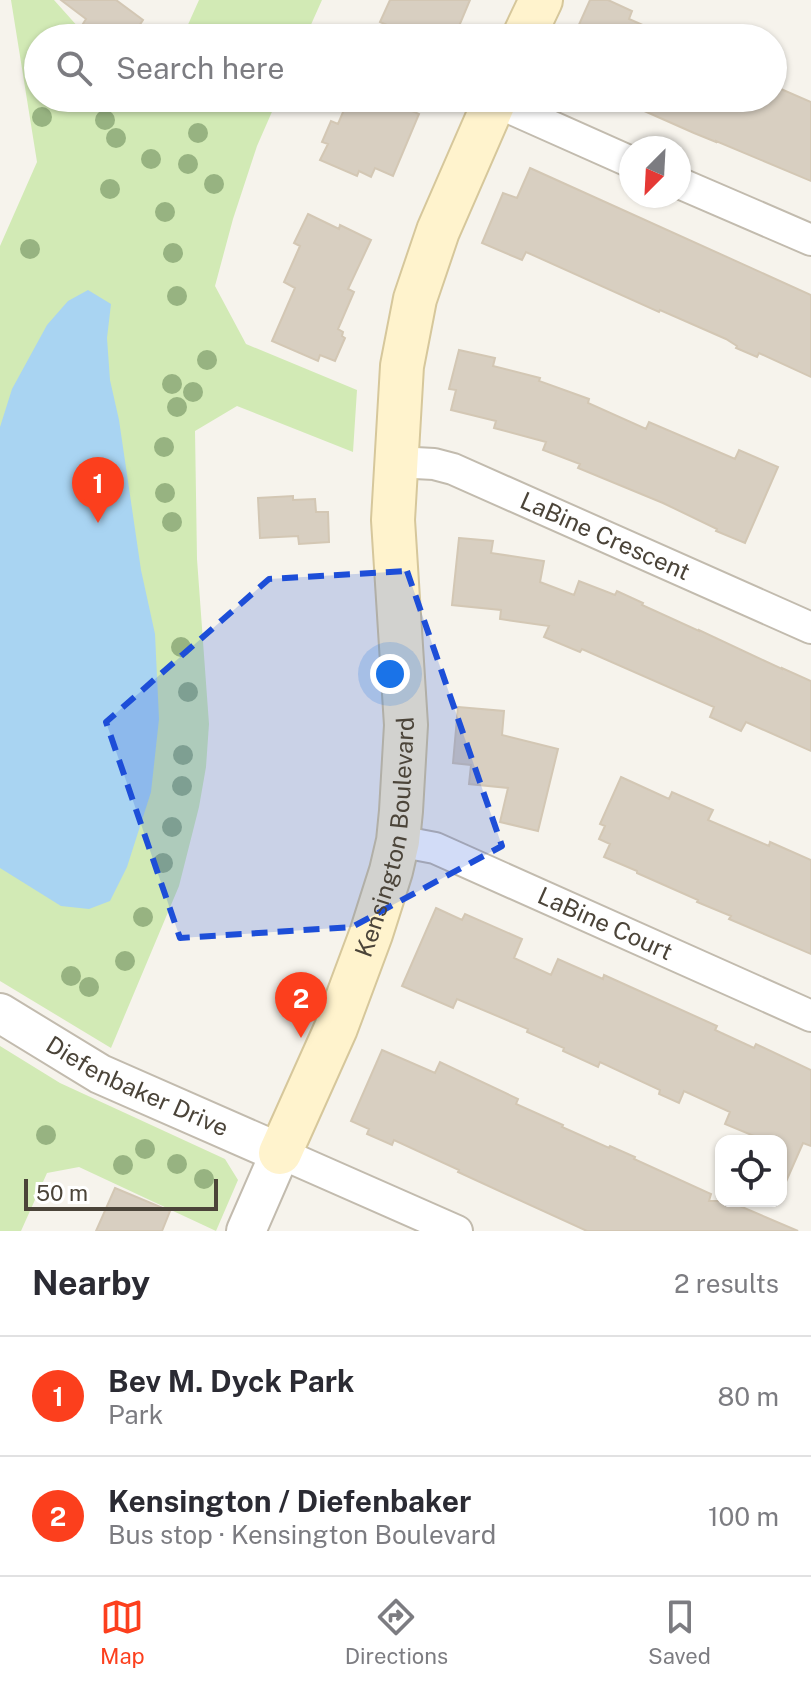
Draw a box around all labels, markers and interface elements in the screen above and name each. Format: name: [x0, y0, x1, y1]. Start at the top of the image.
search box: [24, 24, 787, 112]
icon: search: [52, 46, 96, 90]
text: Search here: [116, 50, 284, 86]
north arrow: [619, 136, 691, 208]
pin: 1: [72, 457, 124, 523]
street label: LaBine Crescent: [516, 486, 695, 585]
your location: [370, 654, 410, 694]
street label: Kensington Boulevard: [349, 716, 419, 961]
street label: LaBine Court: [534, 881, 677, 965]
pin: 2: [275, 972, 327, 1038]
street label: Diefenbaker Drive: [41, 1030, 233, 1142]
map controls: [715, 1135, 787, 1207]
button: locate: [715, 1135, 787, 1207]
scale bar: [24, 1175, 218, 1211]
text: 50 m: [36, 1180, 88, 1206]
text: Nearby: [32, 1263, 150, 1303]
text: 2 results: [674, 1268, 779, 1299]
text: Bev M. Dyck Park: [108, 1363, 354, 1399]
text: 1: [52, 1381, 64, 1412]
text: 80 m: [718, 1381, 779, 1412]
text: Park: [108, 1399, 163, 1430]
text: Kensington / Diefenbaker: [108, 1483, 471, 1519]
text: 2: [50, 1501, 66, 1532]
text: 100 m: [708, 1501, 779, 1532]
text: Bus stop · Kensington Boulevard: [108, 1519, 496, 1550]
tab: Map: [100, 1595, 145, 1669]
tab: Directions: [345, 1595, 448, 1669]
tab: Saved: [648, 1595, 711, 1669]

